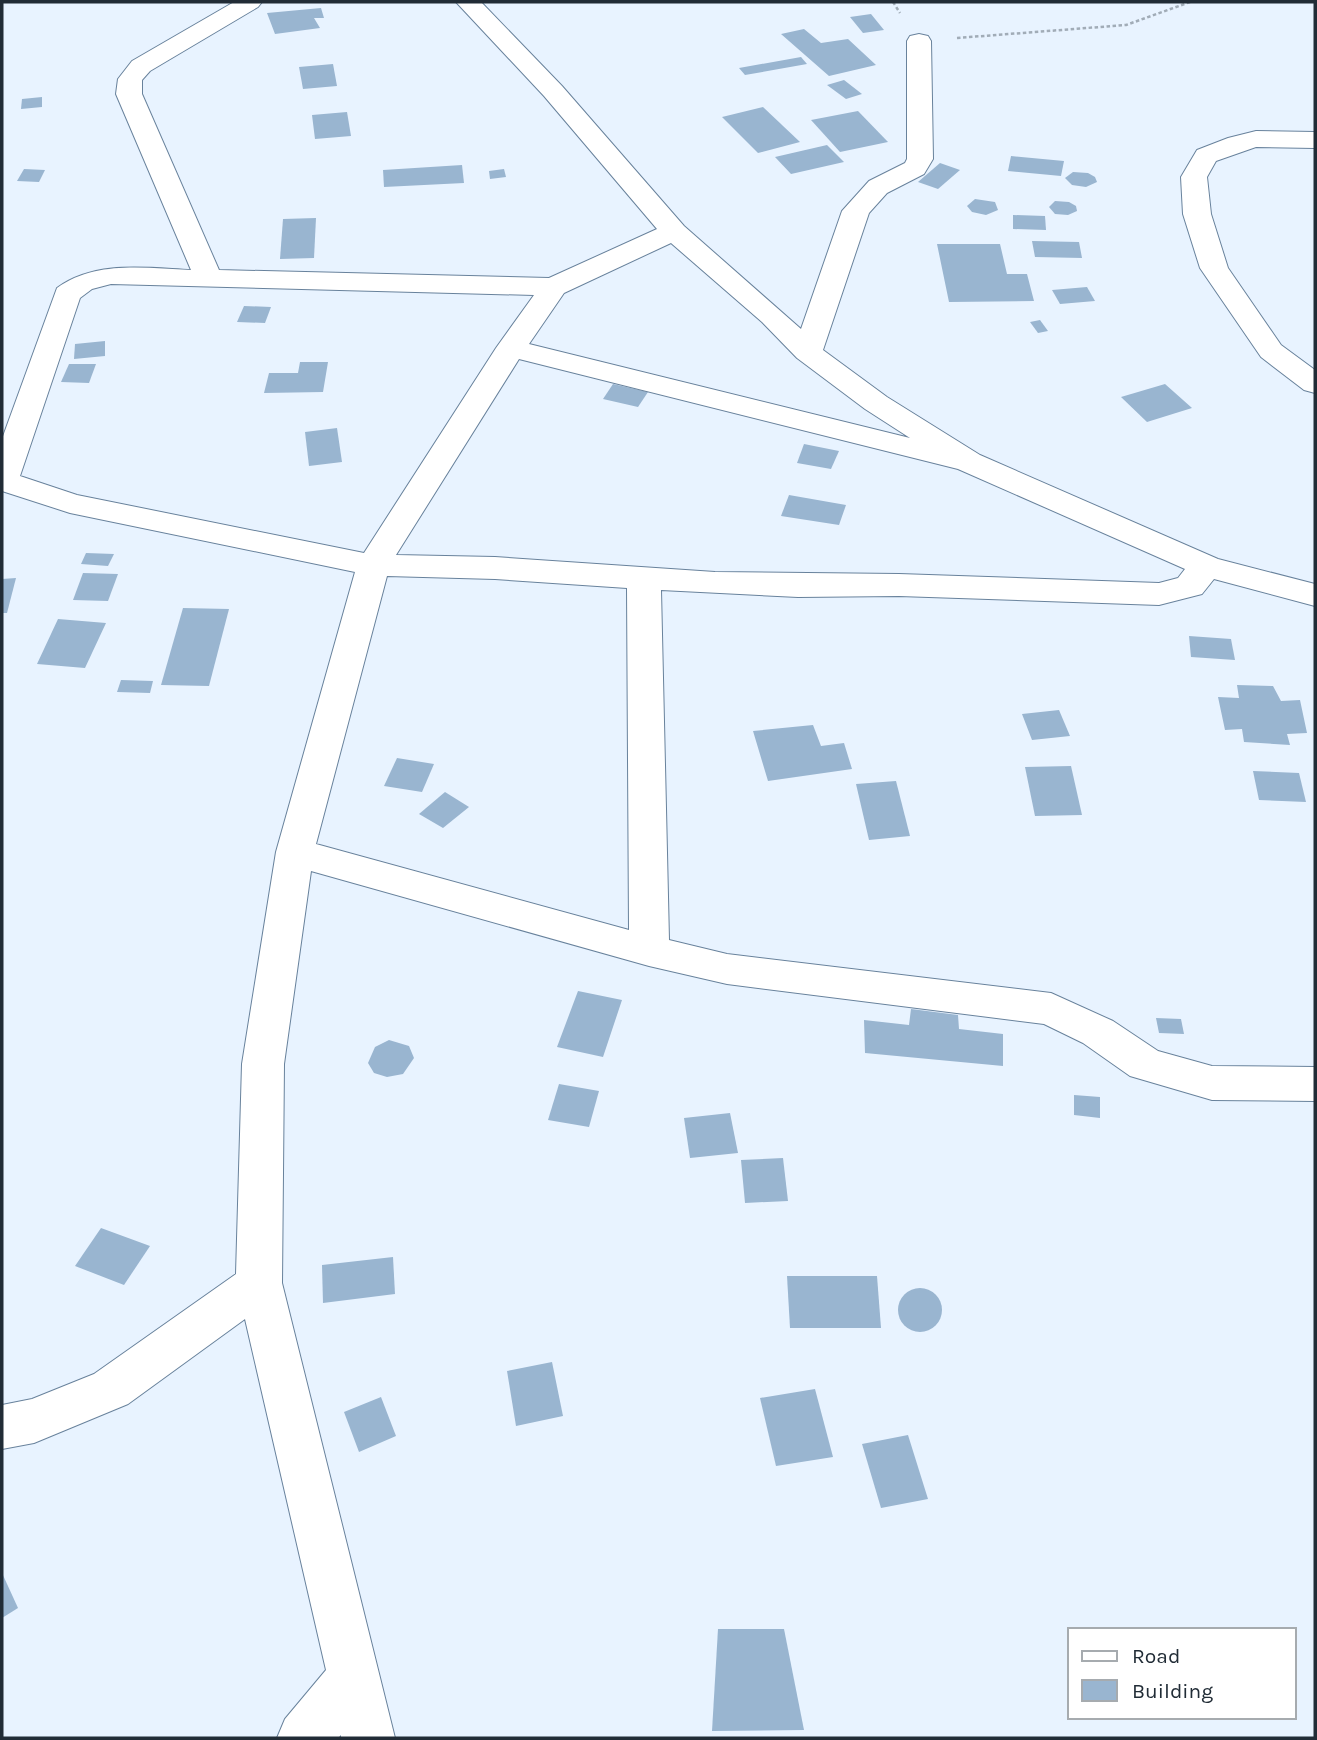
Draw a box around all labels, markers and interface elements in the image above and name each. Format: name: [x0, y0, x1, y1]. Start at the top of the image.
legend: [1068, 1628, 1296, 1719]
text: Road: [1132, 1644, 1180, 1668]
text: Building: [1132, 1679, 1213, 1703]

